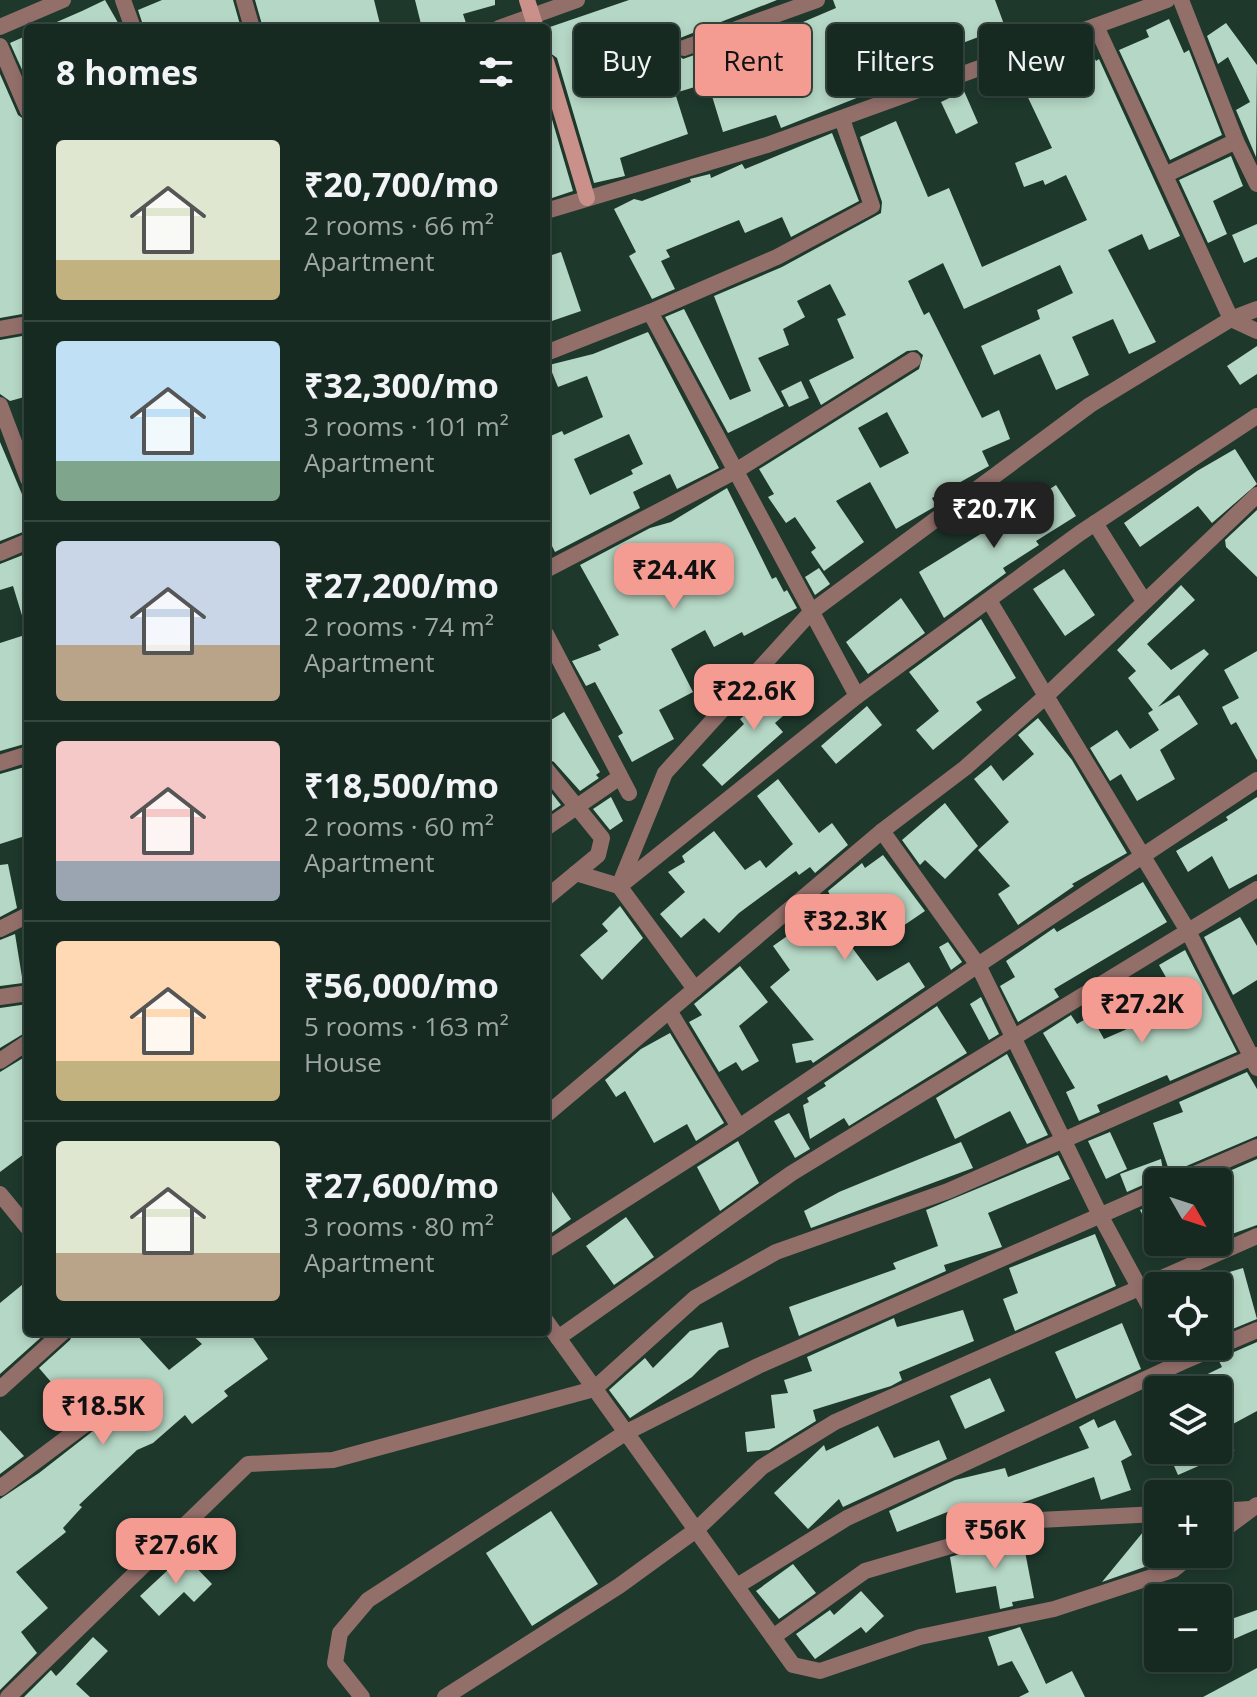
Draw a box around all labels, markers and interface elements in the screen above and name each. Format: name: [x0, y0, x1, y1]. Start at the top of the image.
chip: Buy: [574, 24, 679, 96]
chip: Rent: [695, 24, 811, 96]
chip: Filters: [827, 24, 963, 96]
chip: New: [979, 24, 1093, 96]
text: 8 homes: [56, 49, 198, 95]
icon: filters: [474, 50, 518, 94]
text: ₹20,700/mo: [304, 161, 499, 207]
icon: home: [120, 172, 216, 268]
text: 2 rooms · 66 m²: [304, 207, 494, 243]
text: Apartment: [304, 243, 435, 279]
text: ₹32,300/mo: [304, 362, 499, 408]
icon: home: [120, 373, 216, 469]
text: 3 rooms · 101 m²: [304, 408, 509, 444]
text: Apartment: [304, 444, 435, 480]
pin: ₹20.7K: [929, 482, 1059, 550]
text: ₹20.7K: [952, 490, 1036, 526]
pin: ₹24.4K: [609, 543, 739, 611]
text: ₹24.4K: [632, 551, 716, 587]
text: ₹27,200/mo: [304, 562, 499, 608]
icon: home: [120, 573, 216, 669]
text: 2 rooms · 74 m²: [304, 608, 494, 644]
text: Apartment: [304, 644, 435, 680]
pin: ₹22.6K: [689, 664, 819, 732]
text: ₹22.6K: [712, 672, 796, 708]
text: ₹18,500/mo: [304, 762, 499, 808]
icon: home: [120, 773, 216, 869]
text: 2 rooms · 60 m²: [304, 808, 494, 844]
text: Apartment: [304, 844, 435, 880]
pin: ₹32.3K: [780, 894, 910, 962]
text: ₹32.3K: [803, 902, 887, 938]
text: ₹56,000/mo: [304, 962, 499, 1008]
icon: home: [120, 973, 216, 1069]
pin: ₹27.2K: [1077, 977, 1207, 1045]
text: ₹27.2K: [1100, 985, 1184, 1021]
text: 5 rooms · 163 m²: [304, 1008, 509, 1044]
text: House: [304, 1044, 382, 1080]
text: ₹27,600/mo: [304, 1162, 499, 1208]
north arrow: [1144, 1168, 1232, 1256]
map controls: [1144, 1168, 1232, 1672]
icon: home: [120, 1173, 216, 1269]
text: 3 rooms · 80 m²: [304, 1208, 494, 1244]
text: Apartment: [304, 1244, 435, 1280]
button: locate: [1144, 1272, 1232, 1360]
button: layers: [1144, 1376, 1232, 1464]
pin: ₹18.5K: [38, 1379, 168, 1447]
text: ₹18.5K: [61, 1387, 145, 1423]
button: +: [1144, 1480, 1232, 1568]
pin: ₹56K: [948, 1503, 1042, 1571]
text: ₹56K: [964, 1511, 1026, 1547]
pin: ₹27.6K: [111, 1518, 241, 1586]
text: ₹27.6K: [134, 1526, 218, 1562]
button: −: [1144, 1584, 1232, 1672]

